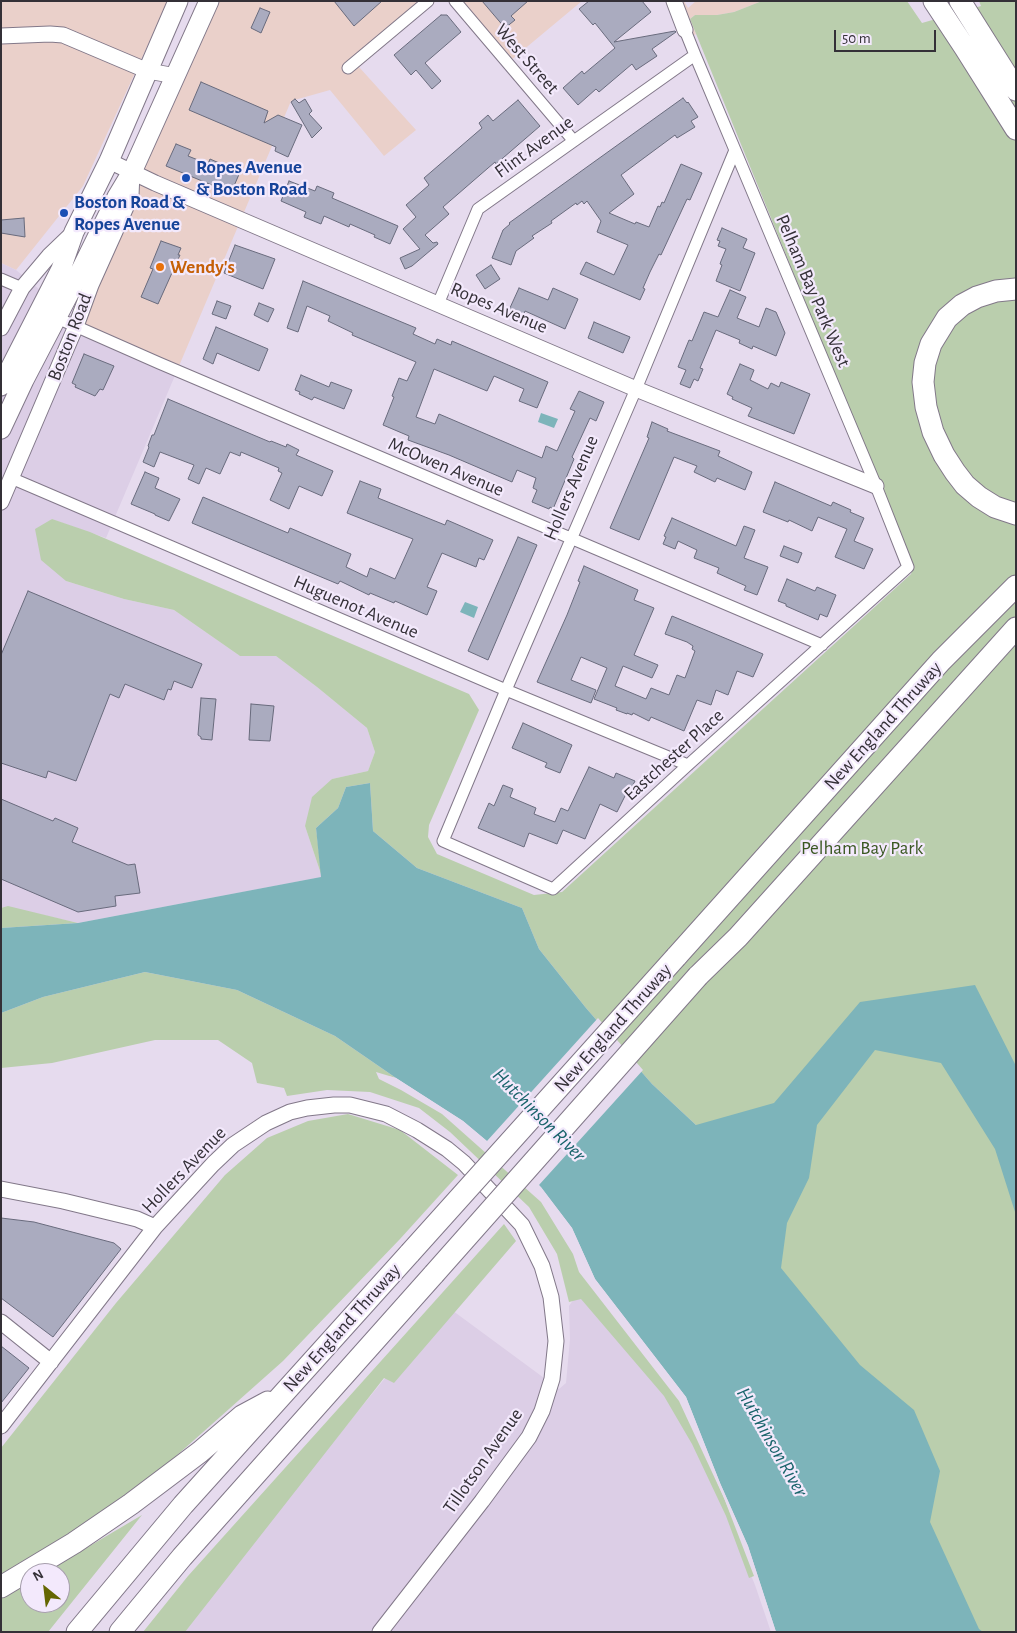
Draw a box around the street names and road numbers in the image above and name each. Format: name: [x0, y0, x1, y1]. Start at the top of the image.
street label: West Street: [490, 19, 564, 99]
street label: Flint Avenue: [490, 111, 578, 183]
street label: Pelham Bay Park West: [771, 211, 855, 371]
street label: Ropes Avenue: [447, 277, 551, 339]
street label: Boston Road: [43, 290, 97, 384]
street label: McOwen Avenue: [385, 432, 507, 502]
street label: Hollers Avenue: [539, 432, 603, 544]
street label: Huguenot Avenue: [290, 570, 422, 644]
street label: New England Thruway: [819, 657, 947, 795]
street label: Eastchester Place: [619, 704, 729, 806]
street label: New England Thruway: [549, 959, 677, 1097]
street label: Hollers Avenue: [137, 1122, 231, 1218]
street label: New England Thruway: [278, 1259, 406, 1397]
street label: Tillotson Avenue: [438, 1404, 528, 1518]

